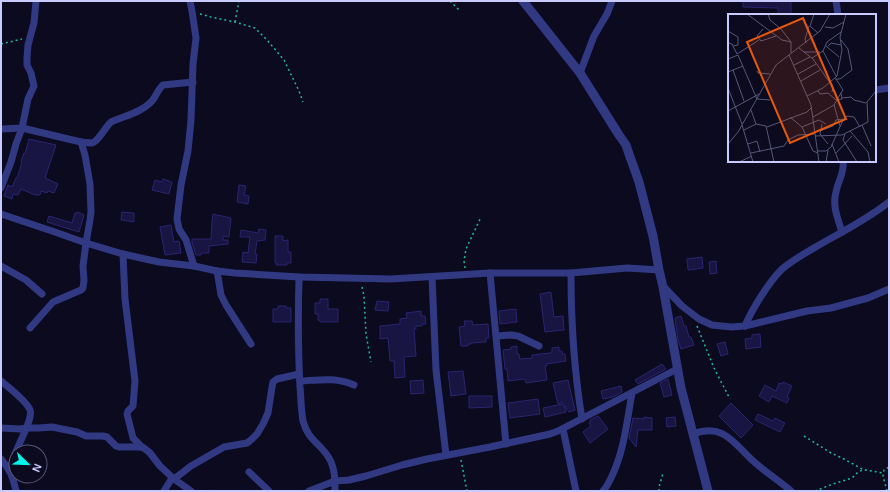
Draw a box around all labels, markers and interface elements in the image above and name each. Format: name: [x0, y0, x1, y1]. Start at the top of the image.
inset map: [728, 14, 876, 162]
north arrow: [8, 444, 48, 484]
text: N: [30, 462, 44, 474]

